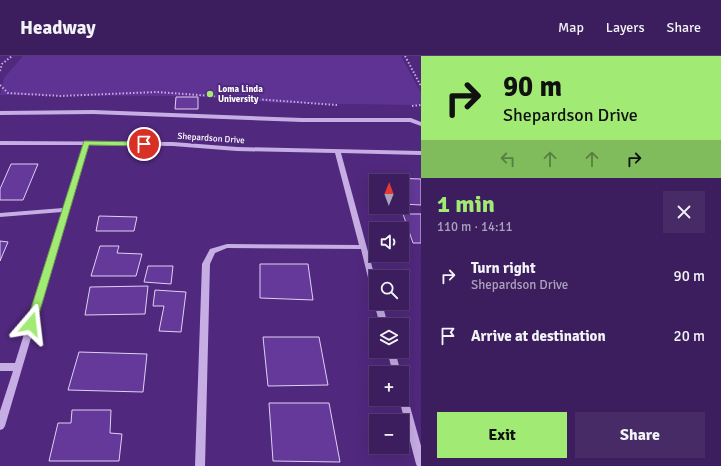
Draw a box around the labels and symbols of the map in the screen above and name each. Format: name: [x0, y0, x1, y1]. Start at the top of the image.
place label: Loma Linda University: [218, 84, 263, 105]
marker: Loma Linda University: [205, 89, 215, 99]
pin: [127, 127, 161, 161]
street label: Shepardson Drive: [177, 131, 245, 146]
north arrow: [369, 174, 409, 214]
position arrow: [10, 303, 52, 345]

